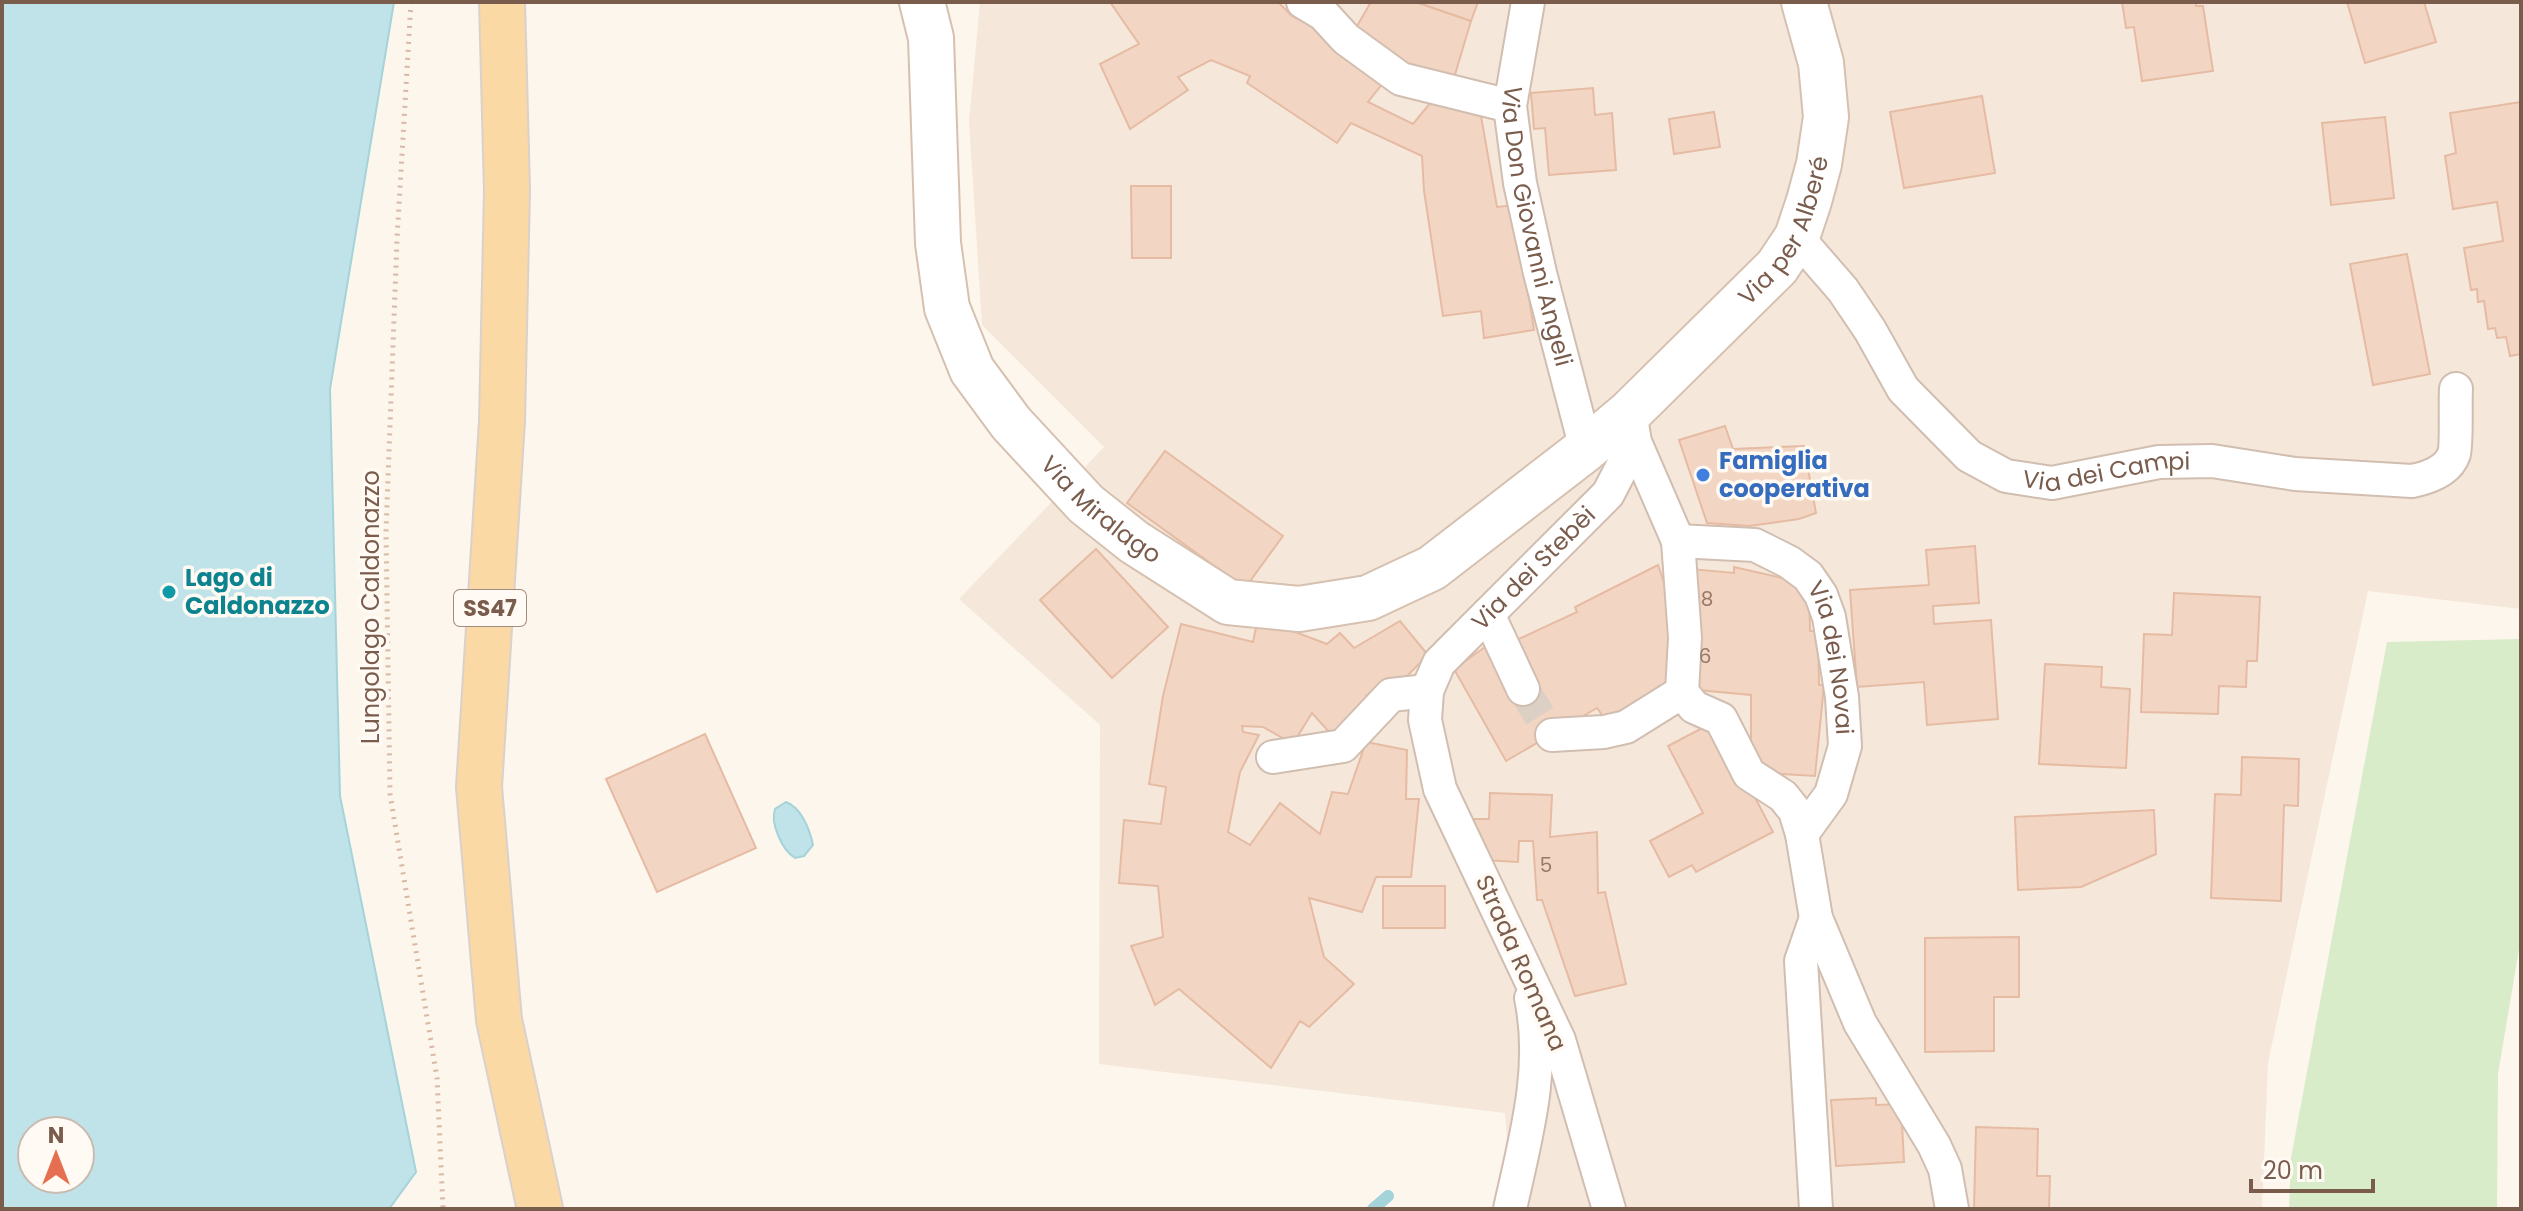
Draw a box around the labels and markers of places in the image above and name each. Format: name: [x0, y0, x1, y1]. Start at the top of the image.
place label: Famiglia cooperativa: [1719, 444, 1870, 505]
marker: Famiglia cooperativa: [1694, 466, 1712, 484]
place label: Lago di Caldonazzo: [185, 561, 330, 622]
marker: Lago di Caldonazzo: [160, 583, 178, 601]

